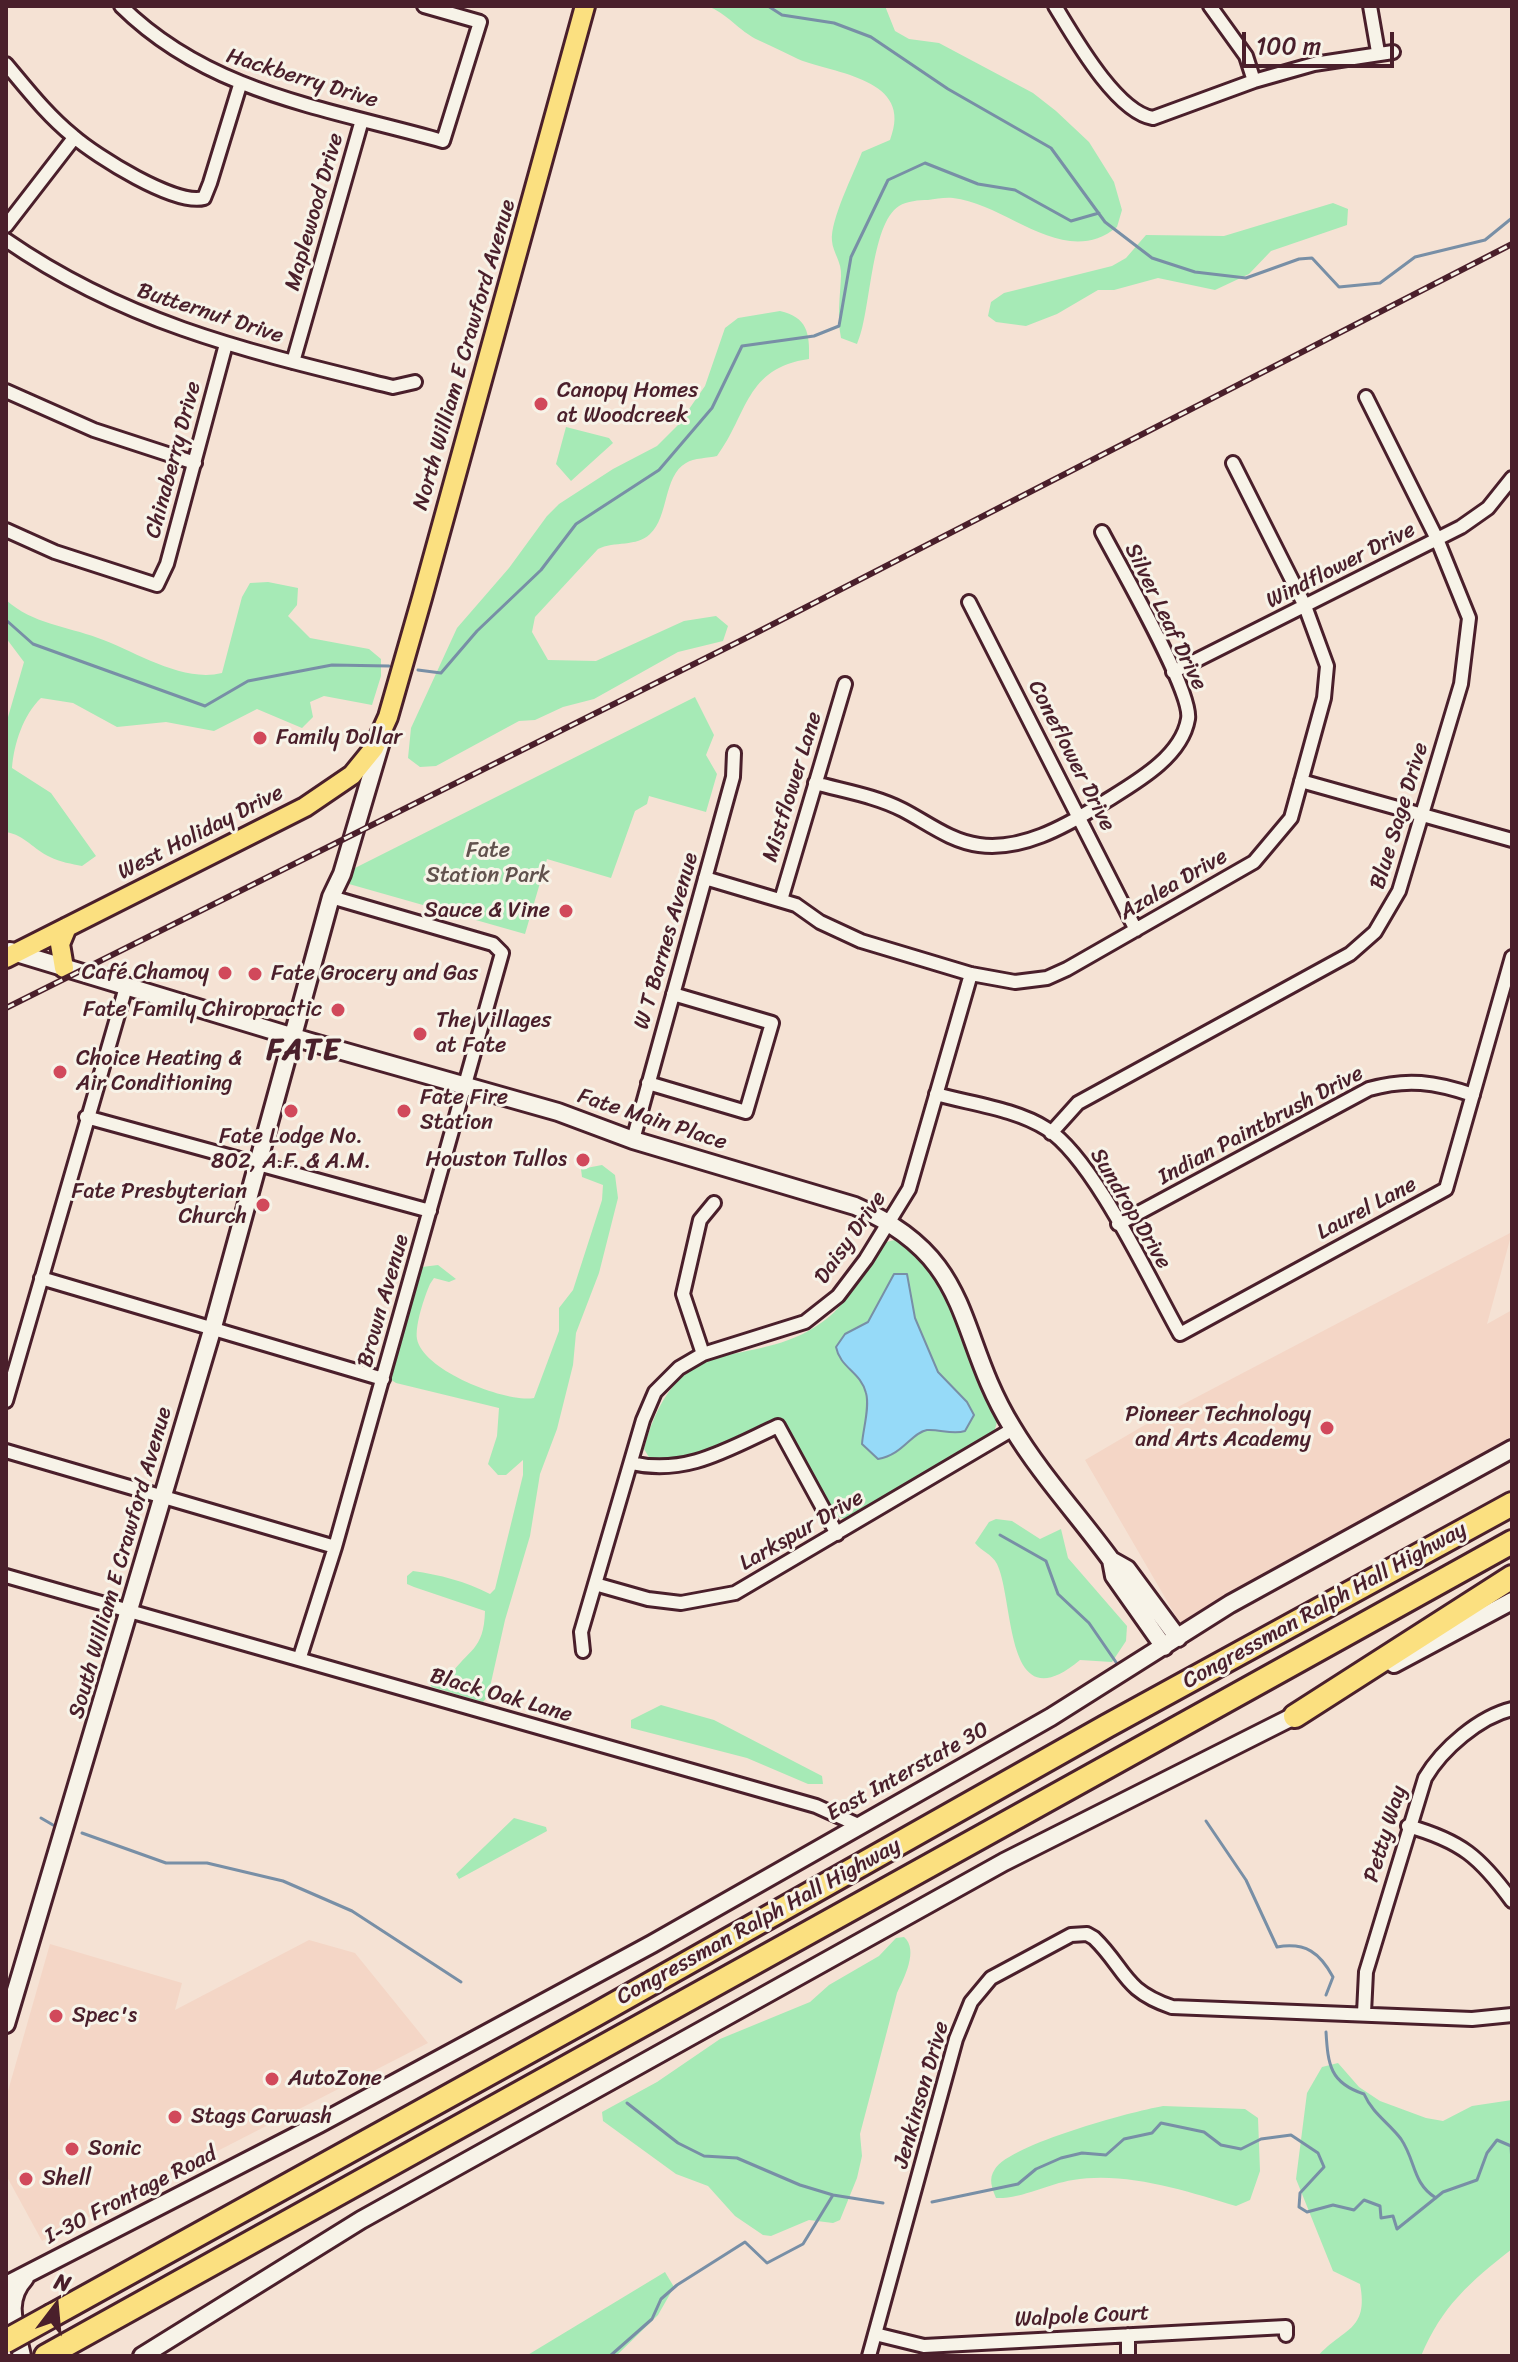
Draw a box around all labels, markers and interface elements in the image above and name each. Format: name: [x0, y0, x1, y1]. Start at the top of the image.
scale bar: [1246, 16, 1398, 66]
text: 100 m: [1256, 25, 1321, 67]
street label: Hackberry Drive: [223, 43, 381, 115]
street label: Maplewood Drive: [280, 130, 350, 294]
street label: North William E Crawford Avenue: [408, 197, 522, 513]
street label: Butternut Drive: [134, 278, 286, 350]
place label: Canopy Homes at Woodcreek: [557, 378, 698, 430]
street label: Chinaberry Drive: [140, 379, 208, 541]
marker: Canopy Homes at Woodcreek: [532, 395, 550, 413]
street label: Windflower Drive: [1262, 517, 1420, 615]
street label: Silver Leaf Drive: [1118, 539, 1212, 695]
street label: Coneflower Drive: [1022, 676, 1120, 836]
street label: Mistflower Lane: [758, 709, 828, 865]
place label: Family Dollar: [276, 725, 402, 751]
marker: Family Dollar: [251, 729, 269, 747]
street label: Blue Sage Drive: [1365, 740, 1435, 892]
street label: West Holiday Drive: [114, 780, 288, 886]
park label: Fate Station Park: [426, 838, 550, 890]
street label: Azalea Drive: [1115, 844, 1233, 926]
street label: W T Barnes Avenue: [629, 850, 705, 1032]
place label: Sauce & Vine: [424, 898, 550, 924]
marker: Sauce & Vine: [557, 902, 575, 920]
place label: Café Chamoy: [82, 960, 209, 986]
place label: Fate Grocery and Gas: [271, 961, 478, 987]
marker: Café Chamoy: [216, 964, 234, 982]
marker: Fate Grocery and Gas: [246, 965, 264, 983]
place label: Fate Family Chiropractic: [83, 997, 322, 1023]
marker: Fate Family Chiropractic: [329, 1001, 347, 1019]
place label: The Villages at Fate: [436, 1008, 551, 1060]
marker: The Villages at Fate: [411, 1025, 429, 1043]
district label: FATE: [267, 1033, 341, 1069]
place label: Choice Heating & Air Conditioning: [76, 1046, 242, 1098]
street label: Indian Paintbrush Drive: [1154, 1061, 1368, 1191]
marker: Choice Heating & Air Conditioning: [51, 1063, 69, 1081]
street label: Fate Main Place: [574, 1083, 730, 1157]
place label: Fate Fire Station: [420, 1085, 508, 1136]
marker: Fate Lodge No. 802, A.F. & A.M.: [282, 1102, 300, 1120]
marker: Fate Fire Station: [395, 1102, 413, 1120]
place label: Fate Lodge No. 802, A.F. & A.M.: [211, 1124, 371, 1176]
street label: Sundrop Drive: [1084, 1144, 1176, 1274]
place label: Houston Tullos: [425, 1147, 567, 1173]
marker: Houston Tullos: [574, 1151, 592, 1169]
street label: Laurel Lane: [1313, 1172, 1421, 1246]
place label: Fate Presbyterian Church: [71, 1179, 247, 1230]
street label: Daisy Drive: [809, 1186, 893, 1290]
marker: Fate Presbyterian Church: [254, 1196, 272, 1214]
street label: Brown Avenue: [352, 1231, 416, 1371]
place label: Pioneer Technology and Arts Academy: [1125, 1402, 1311, 1454]
street label: South William E Crawford Avenue: [64, 1404, 178, 1722]
marker: Pioneer Technology and Arts Academy: [1318, 1419, 1336, 1437]
street label: Larkspur Drive: [735, 1485, 869, 1577]
street label: Congressman Ralph Hall Highway: [1179, 1517, 1471, 1695]
street label: Black Oak Lane: [427, 1663, 575, 1729]
street label: East Interstate 30: [822, 1717, 994, 1827]
street label: Petty Way: [1359, 1783, 1413, 1885]
street label: Congressman Ralph Hall Highway: [613, 1833, 905, 2011]
place label: Spec's: [72, 2003, 137, 2029]
marker: Spec's: [47, 2007, 65, 2025]
street label: Jenkinson Drive: [888, 2019, 956, 2171]
place label: AutoZone: [288, 2066, 382, 2092]
marker: AutoZone: [263, 2070, 281, 2088]
place label: Stags Carwash: [191, 2104, 332, 2130]
marker: Stags Carwash: [166, 2108, 184, 2126]
place label: Sonic: [88, 2136, 142, 2162]
marker: Sonic: [63, 2140, 81, 2158]
street label: I-30 Frontage Road: [41, 2141, 221, 2251]
place label: Shell: [42, 2166, 91, 2192]
marker: Shell: [17, 2170, 35, 2188]
text: N: [50, 2262, 75, 2303]
north arrow: [16, 2266, 96, 2346]
street label: Walpole Court: [1014, 2300, 1150, 2334]

